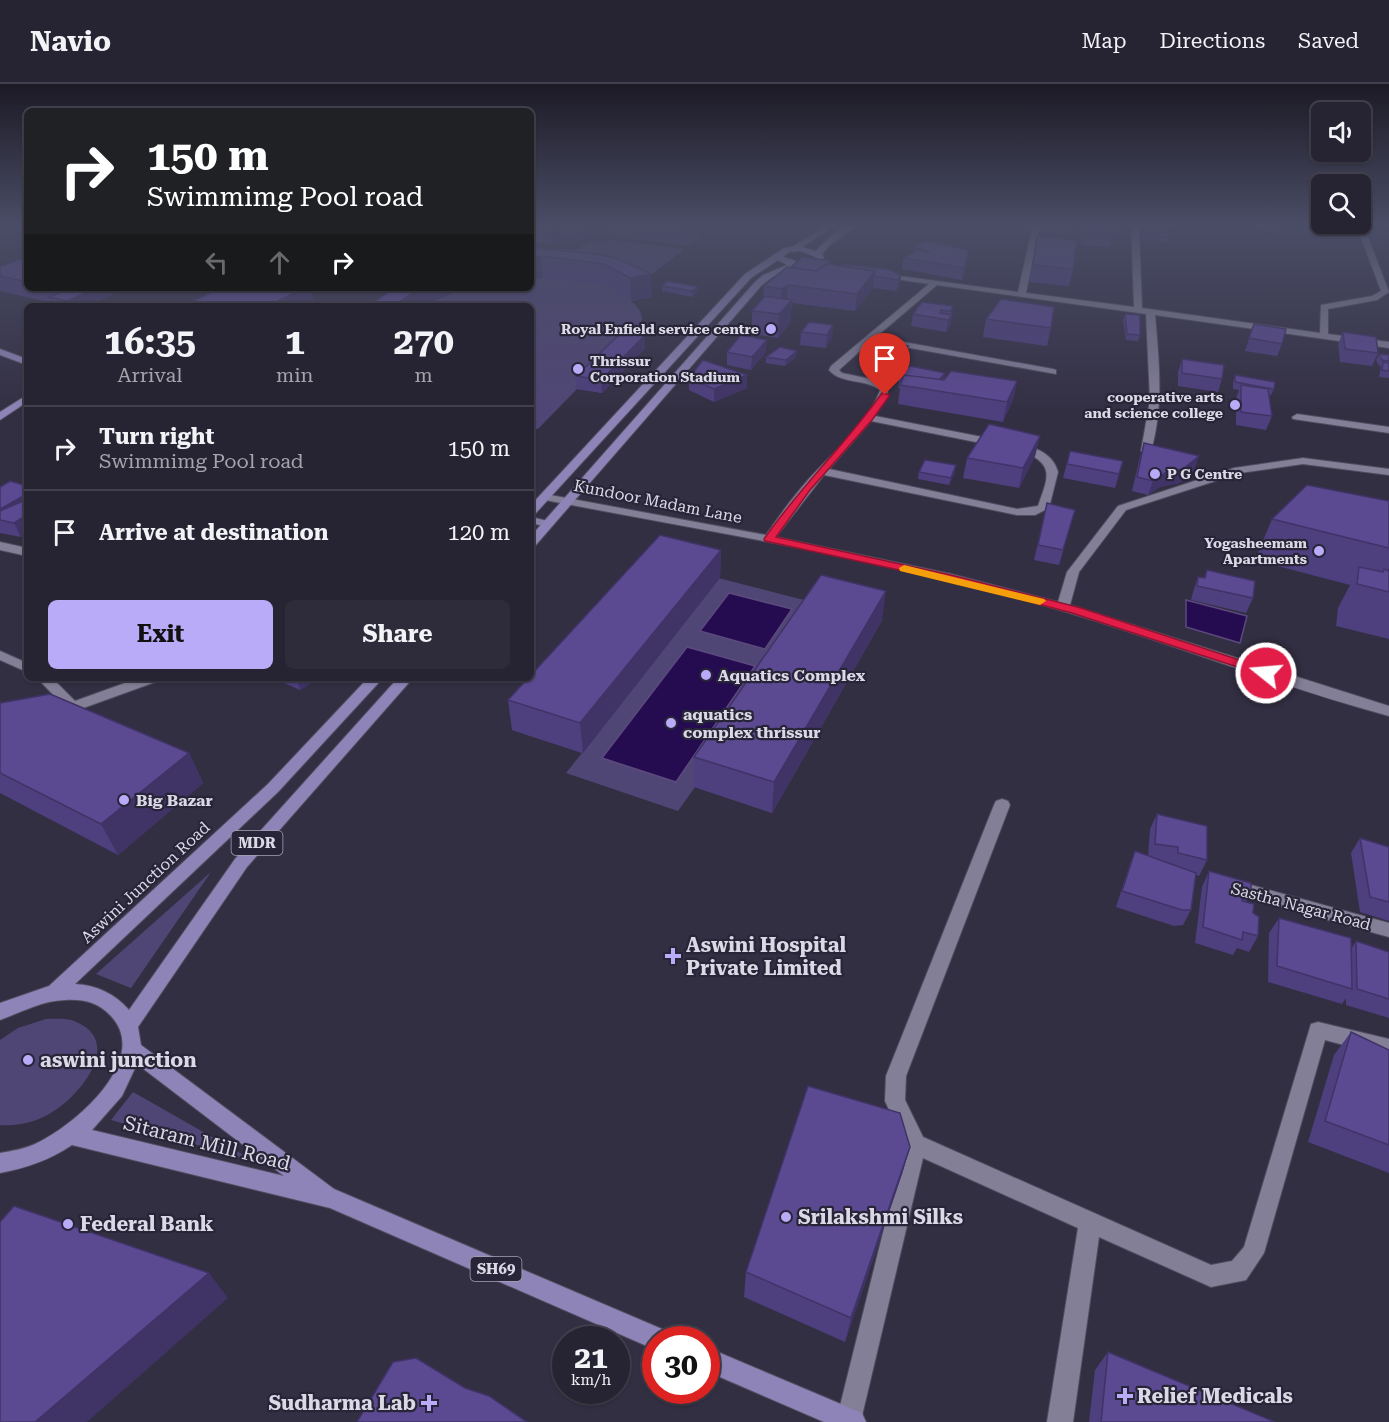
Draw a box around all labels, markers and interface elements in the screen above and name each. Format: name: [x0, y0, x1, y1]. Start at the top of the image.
text: Navio: [30, 25, 111, 58]
text: Map: [1082, 29, 1126, 53]
text: Directions: [1159, 29, 1265, 53]
text: Saved: [1298, 29, 1359, 53]
map controls: [1311, 102, 1371, 234]
button: sound: [1311, 102, 1371, 162]
text: 150 m: [147, 131, 269, 180]
icon: right: [48, 132, 126, 210]
button: search: [1311, 174, 1371, 234]
text: Swimmimg Pool road: [147, 181, 423, 213]
icon: left: [200, 246, 233, 279]
icon: ahead: [263, 246, 296, 279]
icon: right: [326, 246, 359, 279]
text: 16:35: [104, 321, 196, 363]
text: 1: [285, 321, 305, 363]
text: 270: [394, 321, 454, 363]
place label: Royal Enfield service centre: [561, 321, 759, 337]
marker: Royal Enfield service centre: [764, 322, 778, 336]
pin: [859, 333, 910, 395]
icon: arrive: [868, 342, 901, 375]
place label: Thrissur Corporation Stadium: [590, 353, 740, 385]
marker: Thrissur Corporation Stadium: [571, 362, 585, 376]
text: Arrival: [117, 363, 182, 387]
text: min: [276, 363, 313, 387]
text: m: [415, 363, 433, 387]
place label: cooperative arts and science college: [1084, 389, 1223, 421]
marker: cooperative arts and science college: [1228, 398, 1242, 412]
text: Turn right: [99, 424, 214, 449]
icon: right: [48, 432, 81, 465]
text: 150 m: [447, 436, 510, 461]
text: Swimmimg Pool road: [99, 449, 304, 473]
place label: P G Centre: [1167, 466, 1242, 482]
marker: P G Centre: [1148, 467, 1162, 481]
street label: Kundoor Madam Lane: [572, 476, 744, 527]
icon: arrive: [48, 516, 81, 549]
text: Arrive at destination: [99, 520, 328, 545]
text: 120 m: [447, 520, 510, 545]
place label: Yogasheemam Apartments: [1204, 535, 1308, 567]
marker: Yogasheemam Apartments: [1312, 544, 1326, 558]
button: Exit: [48, 600, 273, 669]
button: Share: [285, 600, 510, 669]
position arrow: [1234, 641, 1298, 705]
place label: Aquatics Complex: [718, 666, 866, 685]
marker: Aquatics Complex: [699, 668, 713, 682]
place label: aquatics complex thrissur: [683, 705, 821, 742]
marker: aquatics complex thrissur: [664, 716, 678, 730]
place label: Big Bazar: [136, 791, 213, 810]
marker: Big Bazar: [117, 793, 131, 807]
street label: Aswini Junction Road: [77, 818, 214, 947]
road number: MDR: [232, 831, 282, 855]
street label: Sastha Nagar Road: [1229, 879, 1373, 934]
place label: Aswini Hospital Private Limited: [686, 933, 846, 980]
marker: Aswini Hospital Private Limited: [664, 947, 682, 965]
place label: aswini junction: [40, 1048, 197, 1072]
marker: aswini junction: [21, 1053, 35, 1067]
street label: Sitaram Mill Road: [121, 1111, 293, 1175]
place label: Srilakshmi Silks: [798, 1205, 963, 1229]
marker: Srilakshmi Silks: [779, 1210, 793, 1224]
place label: Federal Bank: [80, 1212, 214, 1236]
marker: Federal Bank: [61, 1217, 75, 1231]
road number: SH69: [470, 1257, 522, 1281]
speed limit sign: 30: [642, 1326, 720, 1404]
text: 21: [574, 1340, 608, 1375]
text: km/h: [571, 1371, 611, 1389]
place label: Relief Medicals: [1137, 1384, 1293, 1408]
marker: Relief Medicals: [1118, 1389, 1132, 1403]
place label: Sudharma Lab: [268, 1391, 416, 1415]
marker: Sudharma Lab: [420, 1394, 438, 1412]

